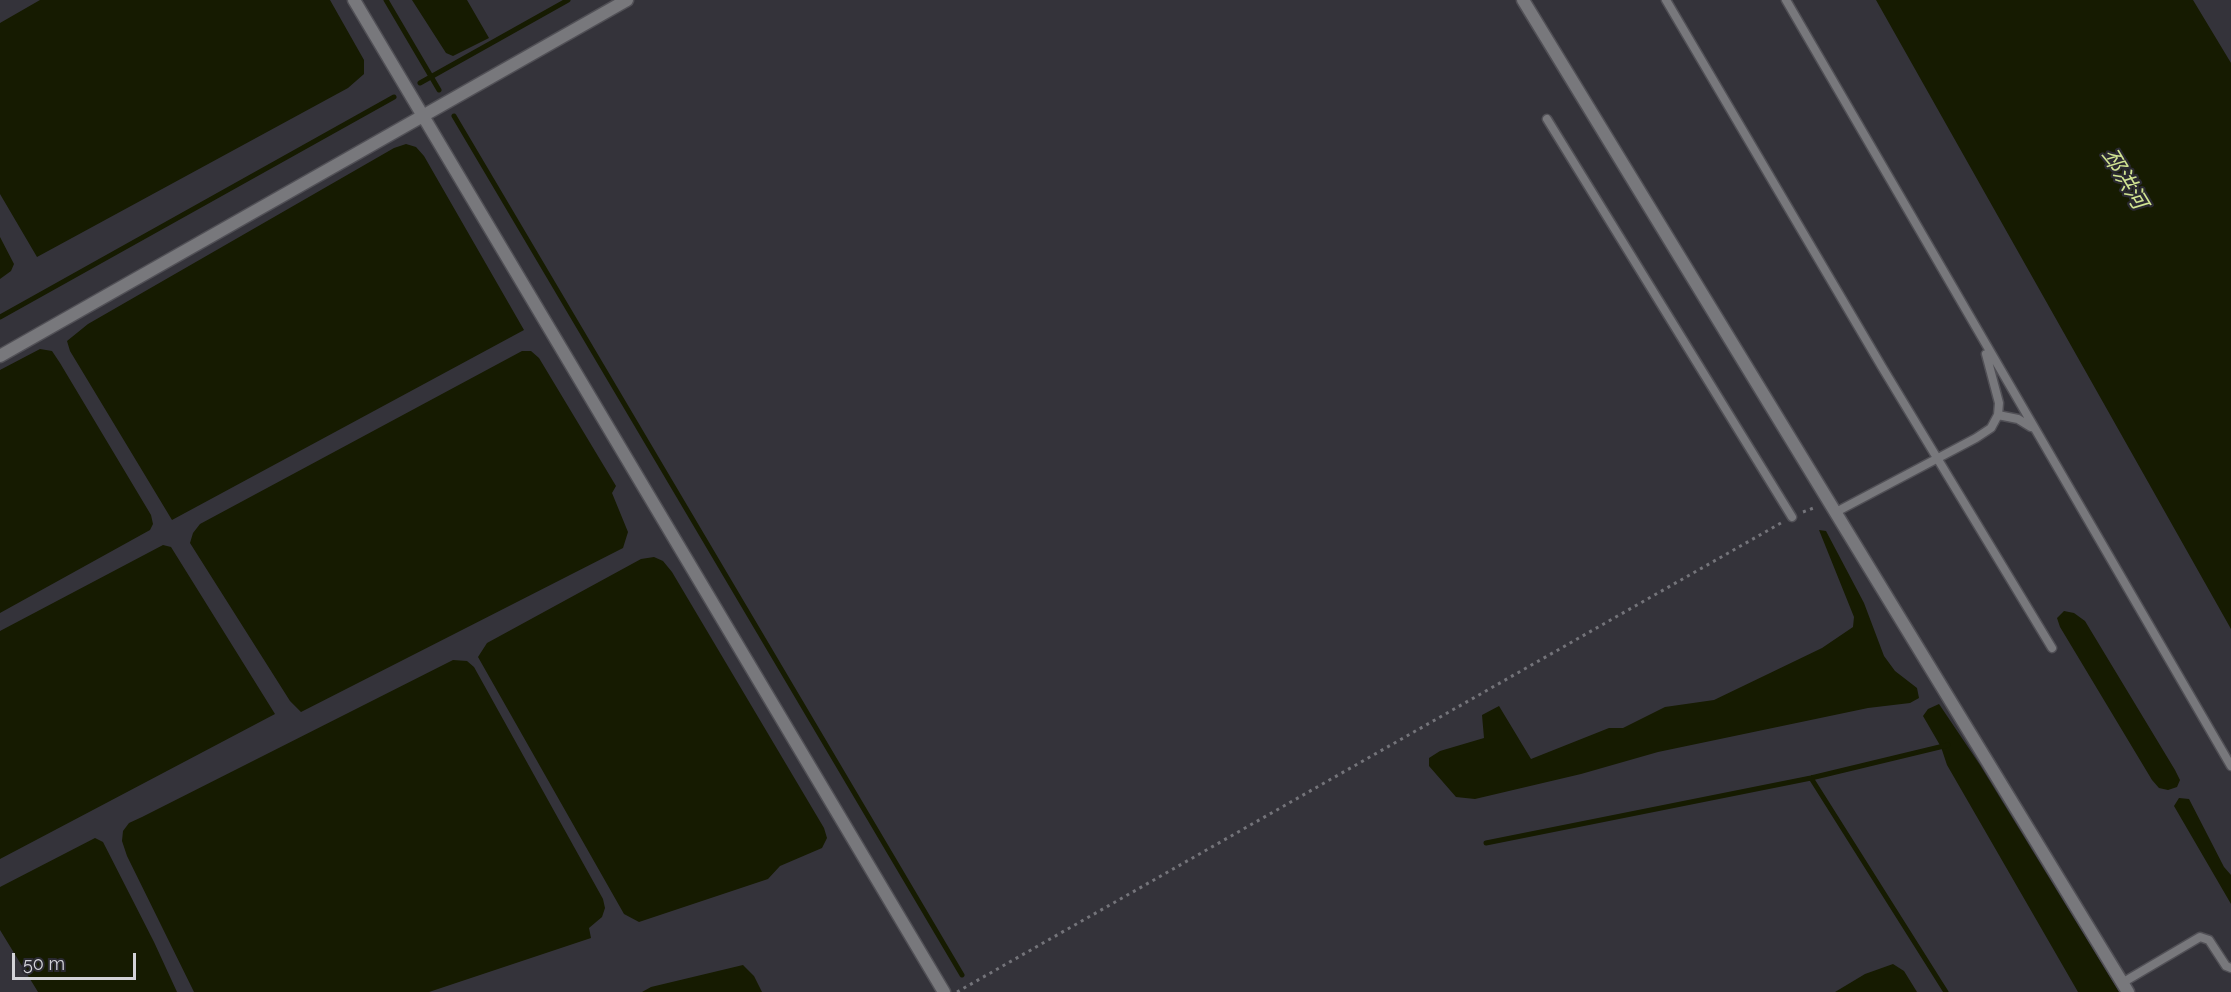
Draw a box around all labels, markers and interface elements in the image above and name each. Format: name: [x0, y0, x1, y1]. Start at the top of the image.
water label: 邳洪河: [2096, 144, 2152, 214]
scale bar: [15, 941, 140, 979]
text: 50 m: [23, 953, 65, 974]

